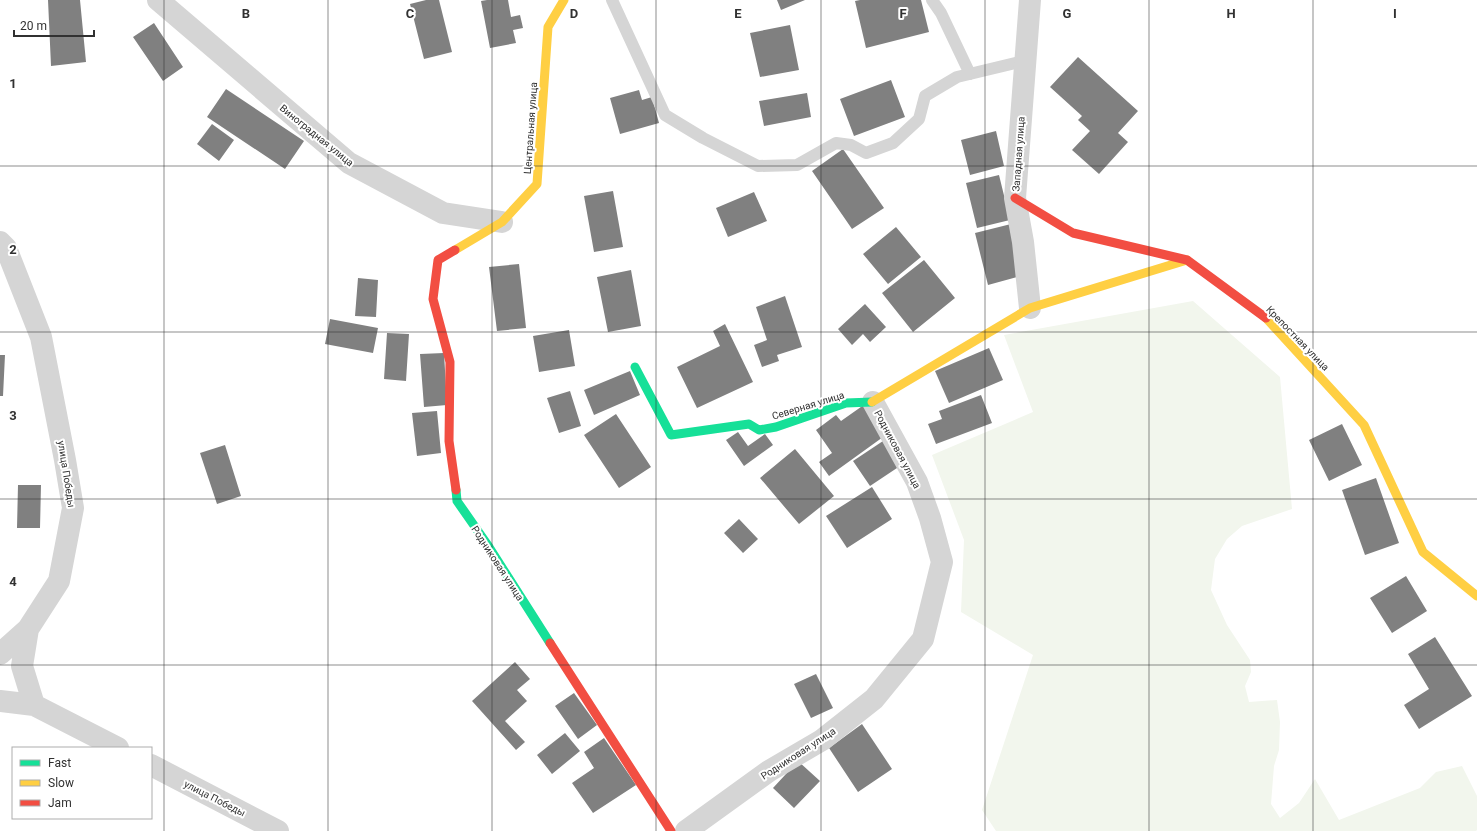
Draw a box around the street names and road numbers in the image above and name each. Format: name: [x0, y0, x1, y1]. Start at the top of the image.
street label: Центральная улица: [522, 82, 539, 174]
street label: Виноградная улица: [278, 102, 356, 168]
street label: Западная улица: [1010, 116, 1027, 192]
street label: Крепостная улица: [1264, 304, 1331, 373]
street label: Северная улица: [771, 389, 846, 422]
street label: Родниковая улица: [872, 408, 923, 490]
street label: улица Победы: [56, 440, 77, 508]
street label: Родниковая улица: [469, 524, 526, 603]
street label: Родниковая улица: [759, 725, 838, 782]
street label: улица Победы: [182, 778, 247, 819]

